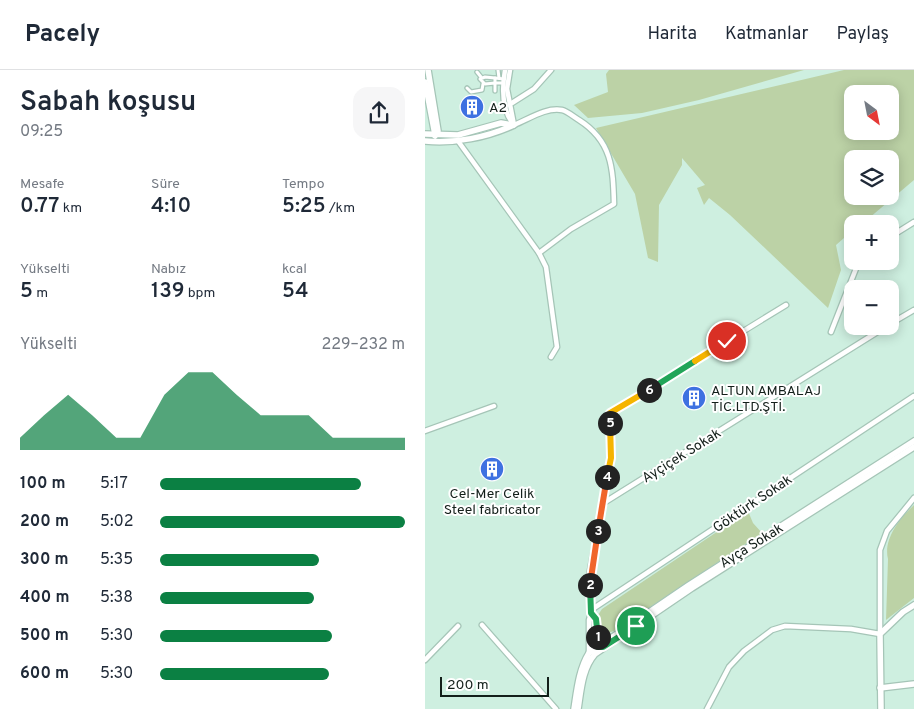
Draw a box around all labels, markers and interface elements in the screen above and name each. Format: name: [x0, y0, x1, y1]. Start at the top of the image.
text: Pacely: [25, 20, 100, 50]
text: Harita: [648, 23, 697, 46]
text: Katmanlar: [725, 23, 808, 46]
text: Paylaş: [836, 23, 889, 46]
text: Sabah koşusu: [20, 85, 196, 121]
north arrow: [844, 85, 899, 140]
map controls: [844, 85, 899, 335]
button: share: [353, 87, 405, 139]
building icon: A2: [459, 94, 485, 120]
place label: A2: [489, 100, 507, 117]
text: 09:25: [20, 122, 63, 142]
button: layers: [844, 150, 899, 205]
text: Mesafe: [20, 176, 64, 193]
text: Süre: [151, 176, 180, 193]
text: Tempo: [282, 176, 325, 193]
text: 0.77: [20, 193, 59, 220]
text: 4:10: [151, 193, 191, 220]
text: 5:25: [282, 193, 326, 220]
text: km: [59, 200, 82, 217]
text: /km: [326, 200, 355, 217]
button: +: [844, 215, 899, 270]
text: Yükselti: [20, 261, 70, 278]
text: Nabız: [151, 261, 186, 278]
text: kcal: [282, 261, 307, 278]
text: 5: [20, 278, 33, 305]
text: 139: [151, 278, 184, 305]
text: 54: [282, 278, 309, 305]
button: −: [844, 280, 899, 335]
text: m: [33, 285, 48, 302]
text: bpm: [184, 285, 215, 302]
pin: [706, 320, 748, 362]
icon: check: [713, 327, 741, 355]
text: Yükselti: [20, 335, 77, 355]
text: 229–232 m: [321, 335, 405, 355]
pin: 6: [637, 378, 661, 402]
text: 6: [645, 382, 654, 399]
place label: ALTUN AMBALAJ TİC.LTD.ŞTİ.: [711, 383, 821, 416]
building icon: ALTUN AMBALAJ TİC.LTD.ŞTİ.: [681, 385, 707, 411]
pin: 5: [597, 410, 623, 436]
text: 5: [606, 415, 615, 432]
street label: Ayçiçek Sokak: [639, 425, 724, 487]
building icon: Cel-Mer Celik Steel fabricator: [479, 456, 505, 482]
pin: 4: [595, 464, 619, 490]
text: 4: [603, 469, 612, 486]
street label: Göktürk Sokak: [710, 472, 796, 537]
text: 100 m: [20, 474, 66, 494]
text: 5:17: [100, 474, 128, 494]
place label: Cel-Mer Celik Steel fabricator: [444, 486, 541, 519]
text: 200 m: [20, 512, 69, 532]
text: 5:02: [100, 512, 134, 532]
pin: 3: [585, 518, 611, 544]
street label: Ayça Sokak: [717, 520, 787, 572]
text: 3: [594, 523, 603, 540]
text: 300 m: [20, 550, 68, 570]
text: 5:35: [100, 550, 133, 570]
pin: 2: [577, 572, 603, 598]
text: 2: [586, 577, 595, 594]
text: 400 m: [20, 588, 69, 608]
text: 5:38: [100, 588, 133, 608]
pin: [615, 605, 657, 647]
icon: arrive: [622, 612, 650, 640]
pin: 1: [585, 624, 611, 650]
text: 500 m: [20, 626, 69, 646]
text: 5:30: [100, 626, 133, 646]
text: 1: [596, 629, 601, 646]
text: 600 m: [20, 664, 69, 684]
text: 5:30: [100, 664, 133, 684]
scale bar: [440, 674, 549, 697]
text: 200 m: [447, 677, 489, 694]

